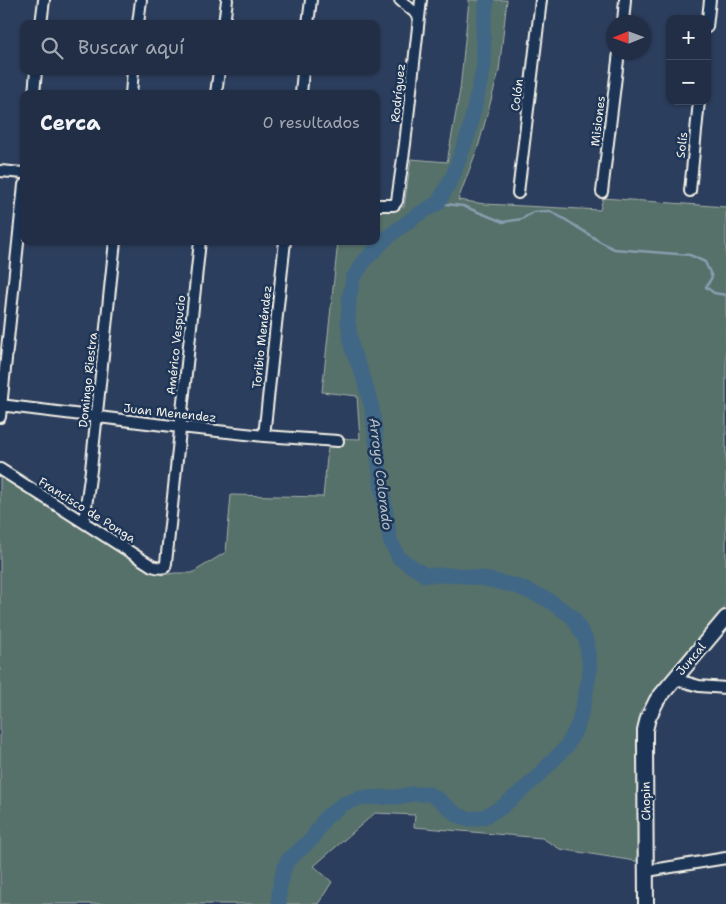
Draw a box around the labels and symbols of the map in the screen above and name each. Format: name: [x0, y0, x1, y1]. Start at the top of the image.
north arrow: [606, 15, 651, 60]
street label: Rodríguez: [387, 63, 409, 123]
street label: Colón: [507, 78, 527, 112]
street label: Misiones: [587, 95, 609, 147]
street label: Solís: [673, 131, 691, 159]
street label: Toribio Menéndez: [249, 284, 275, 390]
street label: Américo Vespucio: [163, 294, 189, 396]
street label: Domingo Riestra: [75, 331, 101, 428]
street label: Juan Menendez: [123, 400, 217, 426]
water label: Arroyo Colorado: [365, 417, 397, 531]
street label: Francisco de Ponga: [35, 474, 139, 547]
street label: Juncal: [673, 639, 710, 679]
street label: Chopin: [638, 781, 654, 821]

